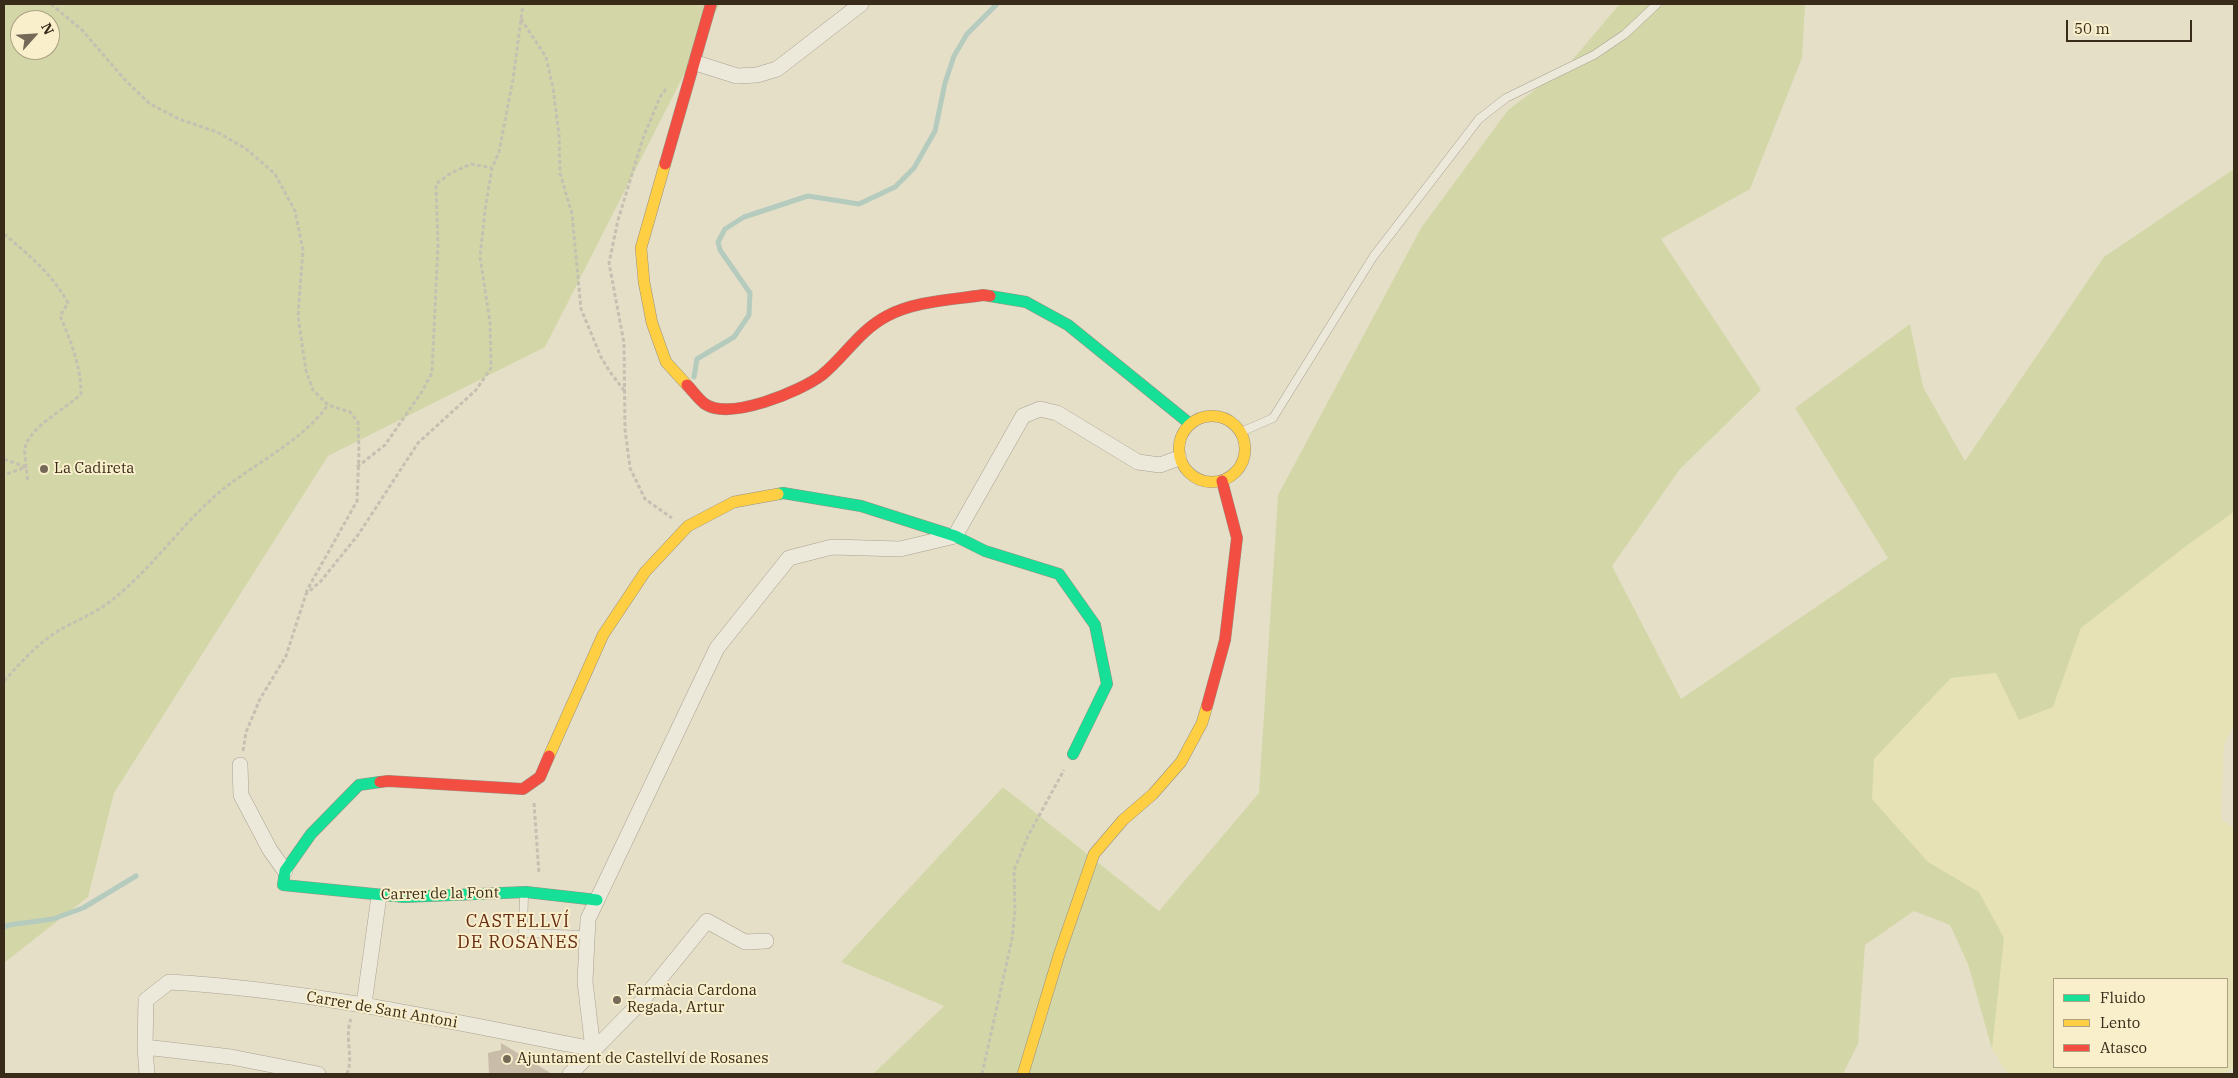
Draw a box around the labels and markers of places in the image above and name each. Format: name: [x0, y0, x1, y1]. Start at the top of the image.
place label: La Cadireta: [54, 460, 134, 478]
marker: La Cadireta: [38, 463, 50, 475]
place label: Farmàcia Cardona Regada, Artur: [627, 982, 757, 1017]
marker: Farmàcia Cardona Regada, Artur: [611, 994, 623, 1006]
place label: Ajuntament de Castellví de Rosanes: [517, 1050, 768, 1068]
marker: Ajuntament de Castellví de Rosanes: [501, 1053, 513, 1065]

